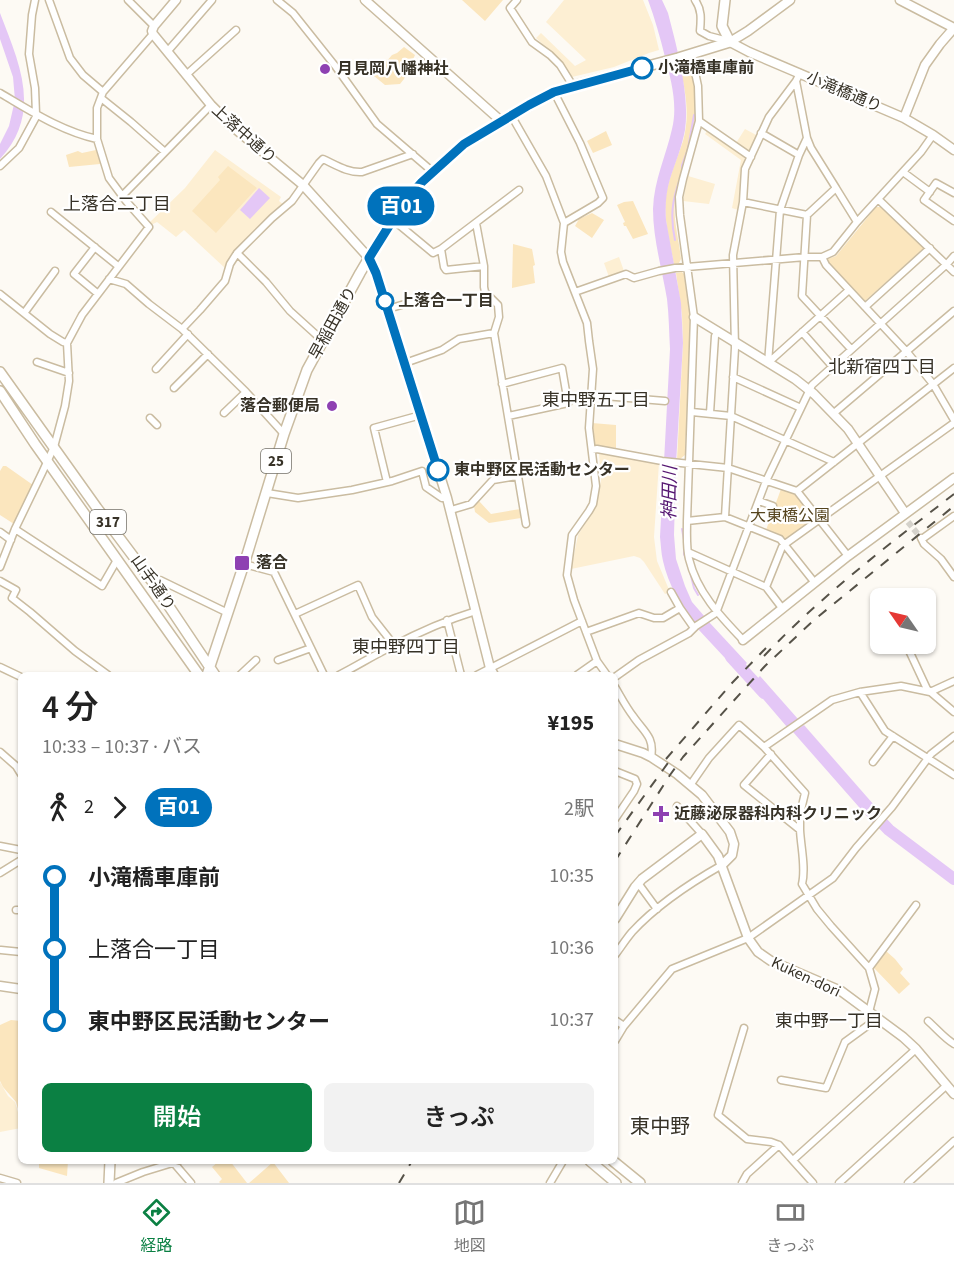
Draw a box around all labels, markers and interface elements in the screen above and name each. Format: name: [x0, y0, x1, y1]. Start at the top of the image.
marker: 小滝橋車庫前: [631, 57, 653, 79]
place label: 小滝橋車庫前: [658, 57, 754, 79]
place label: 月見岡八幡神社: [337, 58, 449, 80]
marker: 月見岡八幡神社: [318, 62, 332, 76]
street label: 小滝橋通り: [803, 66, 885, 118]
street label: 上落中通り: [207, 99, 281, 169]
line badge: 百01: [366, 186, 436, 226]
text: 百01: [379, 191, 423, 221]
district label: 上落合二丁目: [63, 192, 171, 217]
street label: 早稲田通り: [304, 283, 362, 363]
place label: 上落合一丁目: [398, 290, 494, 312]
marker: 上落合一丁目: [376, 292, 394, 310]
district label: 北新宿四丁目: [828, 355, 936, 380]
district label: 東中野五丁目: [542, 388, 650, 413]
place label: 落合郵便局: [240, 395, 320, 417]
marker: 落合郵便局: [325, 399, 339, 413]
road number: 25: [261, 449, 291, 473]
marker: 東中野区民活動センター: [427, 459, 449, 481]
place label: 東中野区民活動センター: [454, 459, 630, 481]
water label: 神田川: [657, 464, 683, 520]
park label: 大東橋公園: [750, 505, 830, 527]
road number: 317: [90, 510, 126, 534]
street label: 山手通り: [126, 550, 180, 616]
place label: 落合: [256, 552, 288, 574]
marker: 落合: [233, 554, 251, 572]
north arrow: [870, 588, 936, 654]
map controls: [870, 588, 936, 654]
district label: 東中野四丁目: [352, 635, 460, 660]
text: 4 分: [42, 684, 99, 731]
text: ¥195: [548, 707, 594, 739]
text: 10:33 – 10:37 · バス: [42, 733, 202, 761]
icon: walk: [42, 791, 75, 824]
icon: forward: [103, 791, 136, 824]
text: 百01: [157, 792, 200, 822]
text: 2: [84, 793, 94, 821]
text: 2駅: [564, 795, 594, 823]
place label: 近藤泌尿器科内科クリニック: [674, 803, 882, 825]
marker: 近藤泌尿器科内科クリニック: [652, 805, 670, 823]
text: 小滝橋車庫前: [88, 862, 220, 894]
text: 10:35: [549, 862, 594, 890]
text: 上落合一丁目: [88, 934, 220, 966]
text: 10:36: [549, 934, 594, 962]
street label: Kuken-dori: [768, 951, 844, 1003]
text: 東中野区民活動センター: [88, 1006, 330, 1038]
text: 10:37: [549, 1006, 594, 1034]
district label: 東中野一丁目: [775, 1009, 883, 1034]
button: 開始: [42, 1083, 312, 1152]
button: きっぷ: [324, 1083, 594, 1152]
district label: 東中野: [630, 1113, 690, 1141]
tab: 経路: [140, 1196, 173, 1257]
tab: 地図: [453, 1196, 486, 1257]
tab: きっぷ: [767, 1196, 814, 1257]

